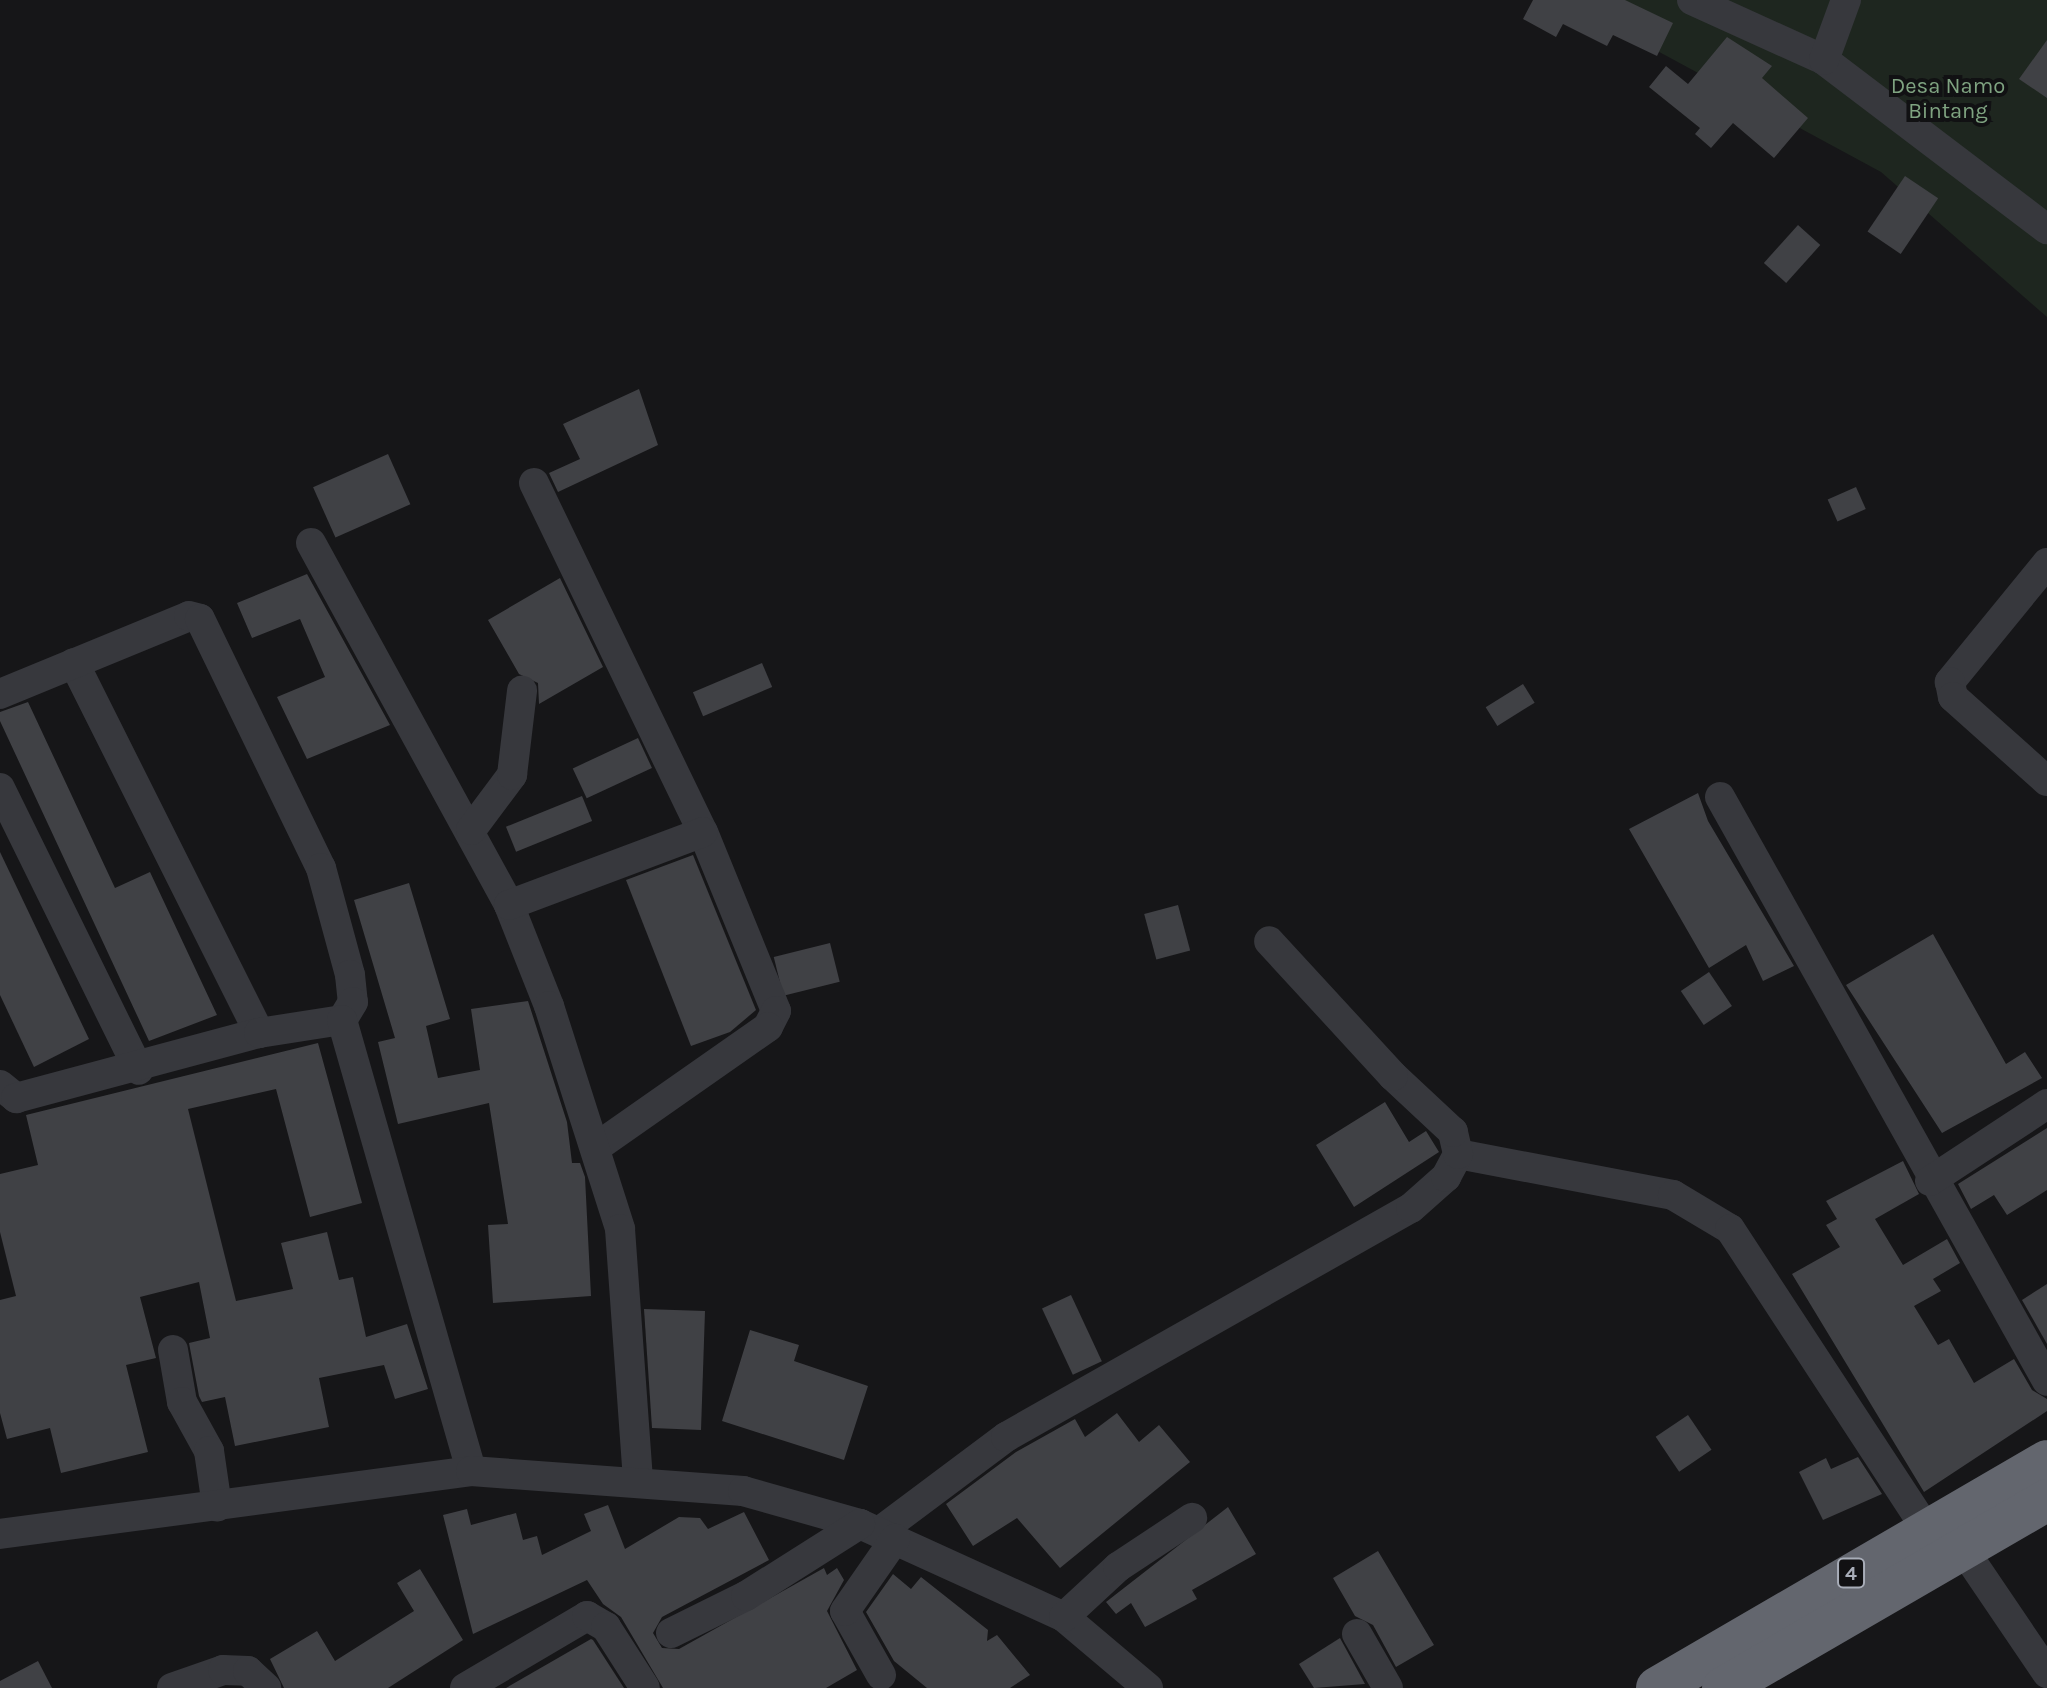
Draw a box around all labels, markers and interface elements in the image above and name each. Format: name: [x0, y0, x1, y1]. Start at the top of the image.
park label: Desa Namo Bintang: [1891, 73, 2005, 124]
road number: 4: [1837, 1557, 1865, 1589]

